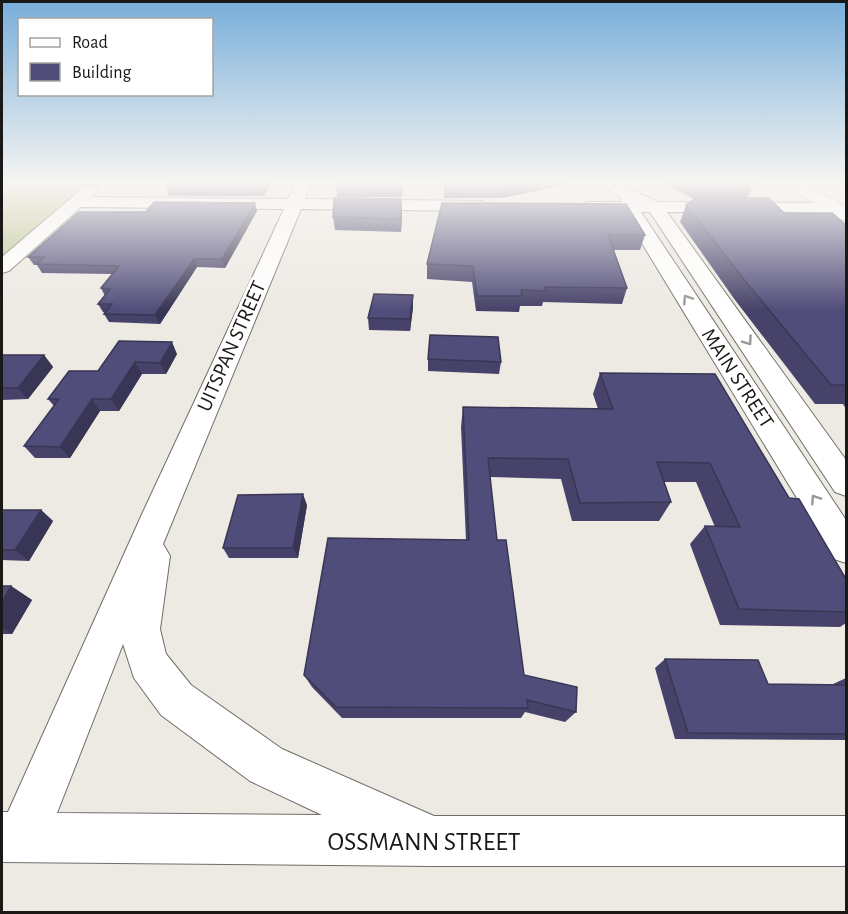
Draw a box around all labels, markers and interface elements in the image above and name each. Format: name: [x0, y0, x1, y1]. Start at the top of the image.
legend: [18, 18, 213, 96]
text: Road: [72, 34, 108, 52]
text: Building: [72, 64, 132, 82]
street label: UITSPAN STREET: [193, 278, 270, 415]
one-way arrow: [684, 295, 695, 306]
street label: MAIN STREET: [698, 325, 777, 432]
one-way arrow: [741, 335, 752, 346]
one-way arrow: [811, 495, 822, 506]
street label: OSSMANN STREET: [327, 829, 521, 855]

